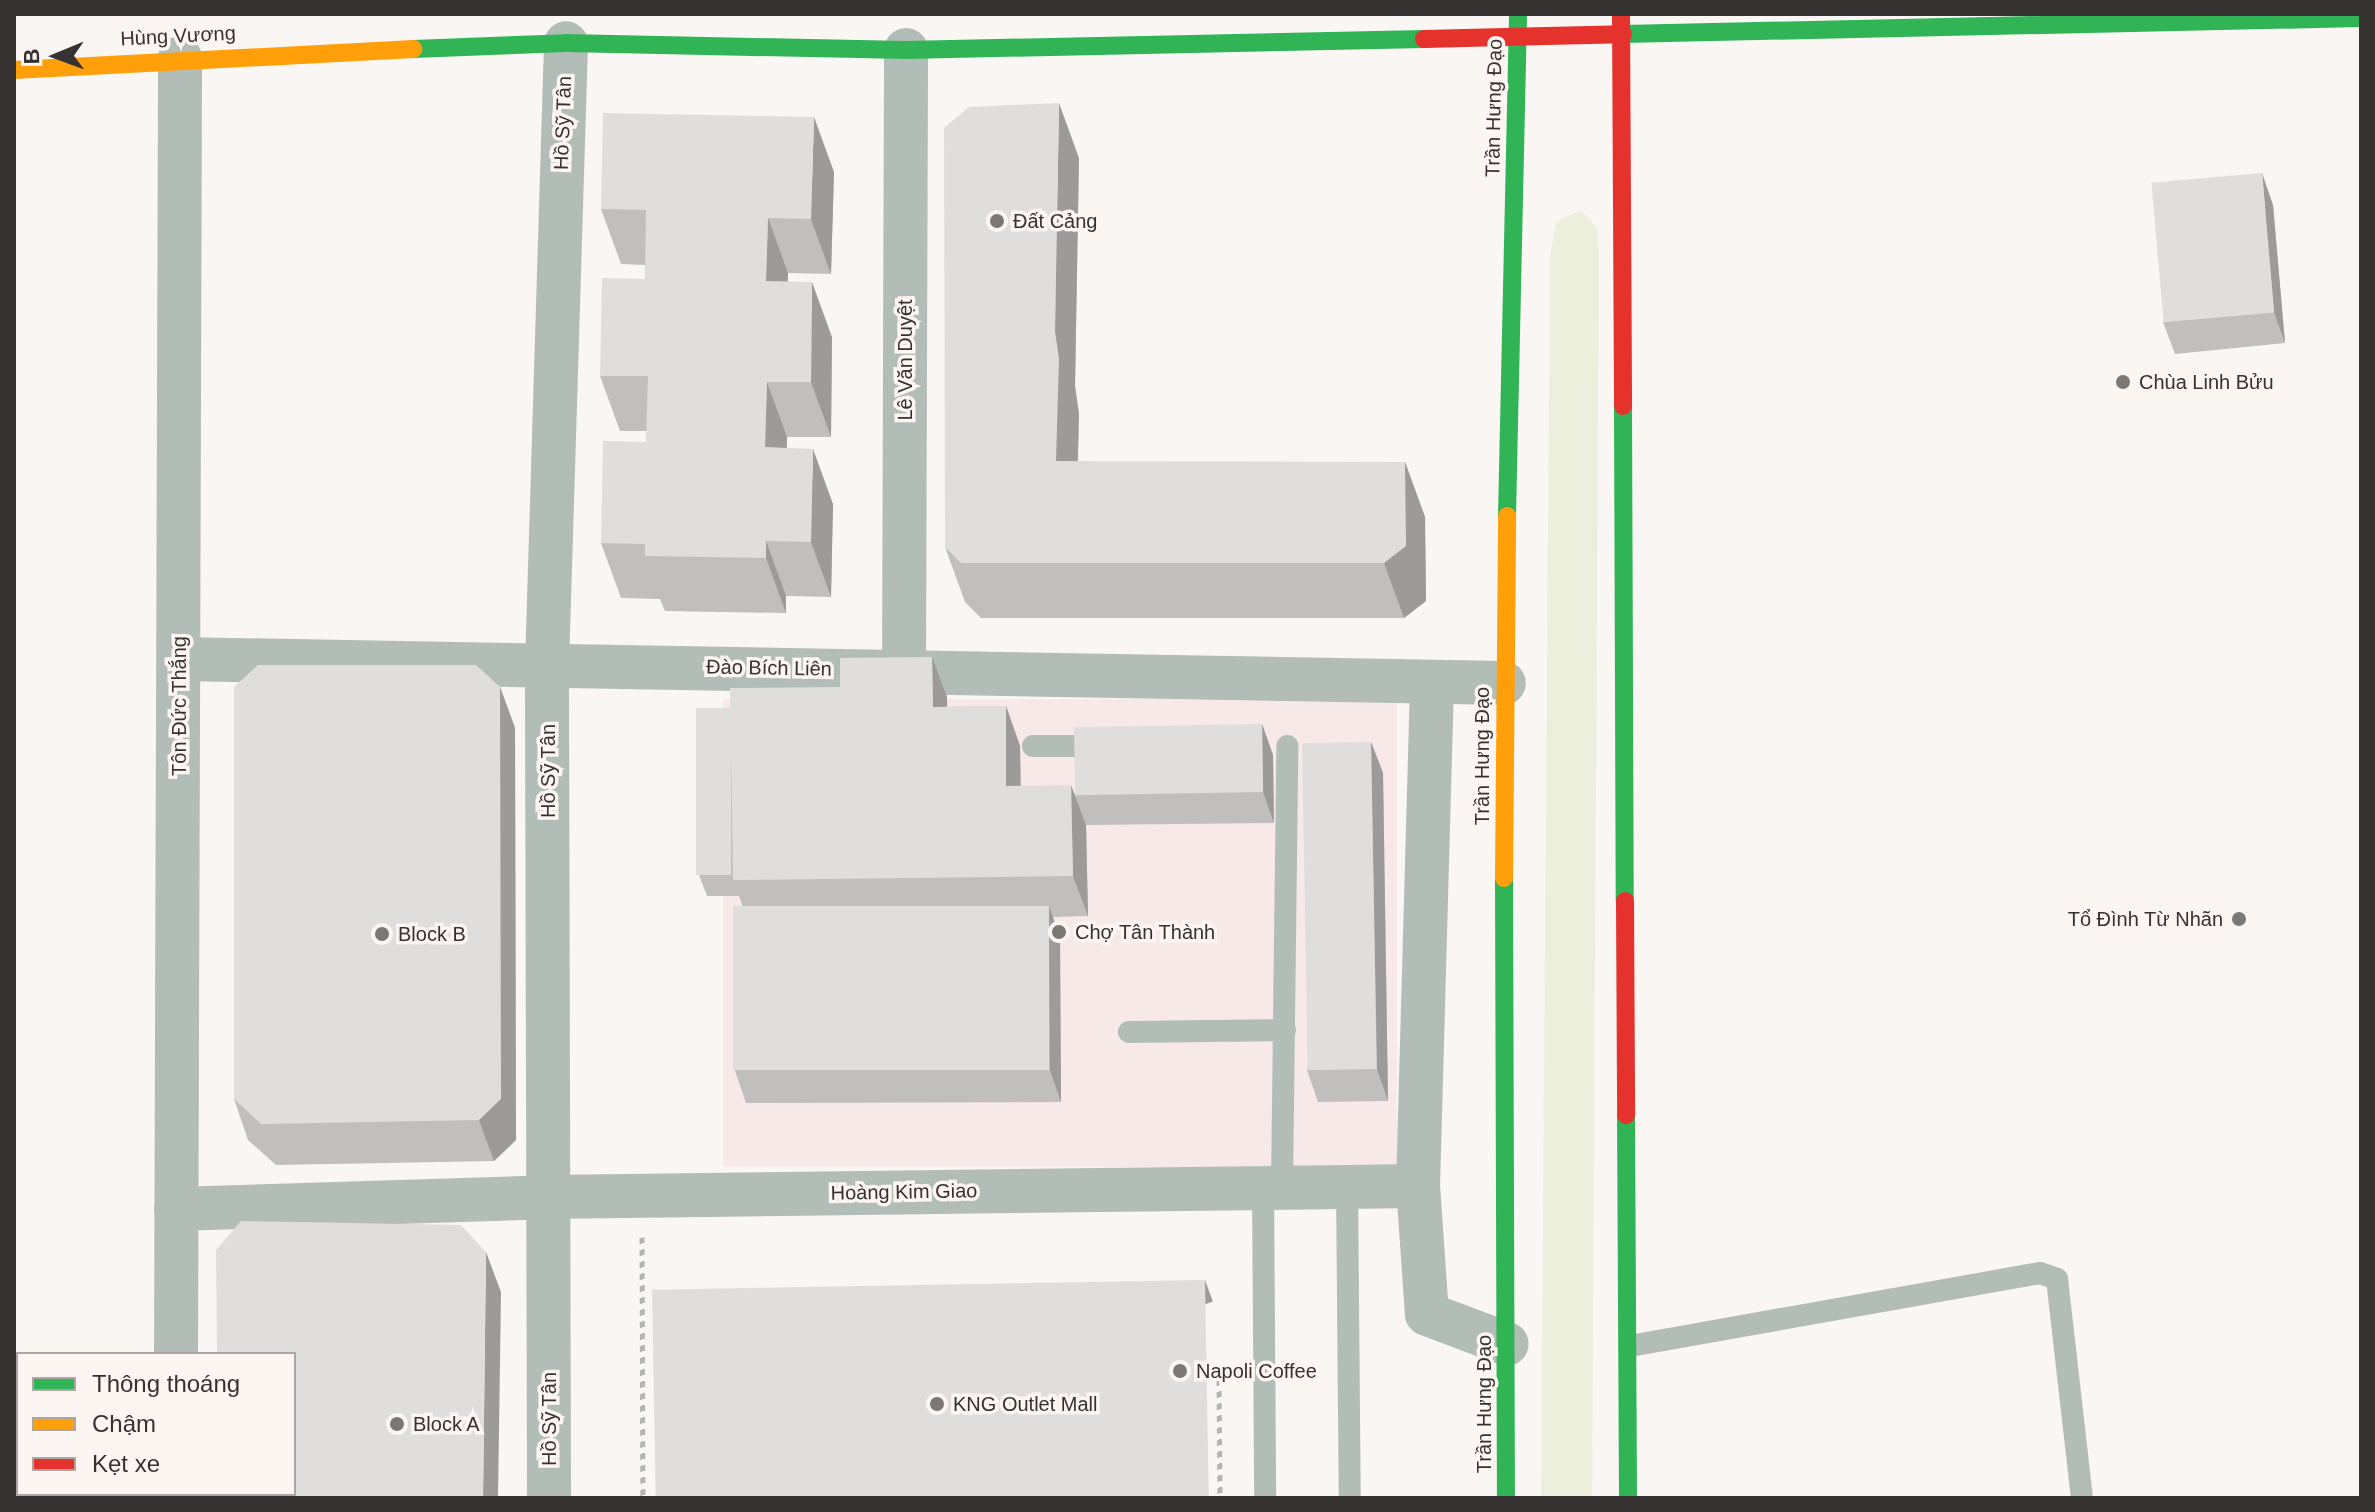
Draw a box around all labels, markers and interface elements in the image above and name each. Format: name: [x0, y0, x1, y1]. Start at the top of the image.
north arrow: [16, 16, 96, 96]
street label: Hùng Vương: [120, 21, 236, 51]
street label: Trần Hưng Đạo: [1481, 39, 1507, 177]
text: B: [19, 48, 44, 65]
street label: Hồ Sỹ Tân: [549, 75, 577, 171]
place label: Đất Cảng: [1013, 209, 1097, 233]
marker: Đất Cảng: [988, 212, 1006, 230]
street label: Lê Văn Duyệt: [893, 299, 917, 421]
place label: Chùa Linh Bửu: [2139, 370, 2274, 394]
marker: Chùa Linh Bửu: [2114, 373, 2132, 391]
street label: Tôn Đức Thắng: [167, 636, 191, 776]
street label: Đào Bích Liên: [706, 655, 832, 681]
street label: Trần Hưng Đạo: [1470, 687, 1494, 825]
street label: Hồ Sỹ Tân: [536, 724, 560, 818]
place label: Tổ Đình Từ Nhãn: [2067, 907, 2223, 931]
marker: Tổ Đình Từ Nhãn: [2230, 910, 2248, 928]
place label: Chợ Tân Thành: [1075, 920, 1216, 944]
place label: Block B: [398, 922, 466, 946]
marker: Chợ Tân Thành: [1050, 923, 1068, 941]
marker: Block B: [373, 925, 391, 943]
street label: Hoàng Kim Giao: [830, 1179, 978, 1205]
street label: Trần Hưng Đạo: [1472, 1335, 1496, 1473]
legend: [16, 1352, 296, 1496]
place label: Napoli Coffee: [1196, 1359, 1317, 1383]
marker: Napoli Coffee: [1171, 1362, 1189, 1380]
text: Thông thoáng: [92, 1370, 240, 1397]
street label: Hồ Sỹ Tân: [537, 1372, 561, 1466]
place label: KNG Outlet Mall: [953, 1392, 1097, 1416]
marker: KNG Outlet Mall: [928, 1395, 946, 1413]
text: Chậm: [92, 1410, 156, 1437]
place label: Block A: [413, 1412, 481, 1436]
marker: Block A: [388, 1415, 406, 1433]
text: Kẹt xe: [92, 1450, 160, 1477]

